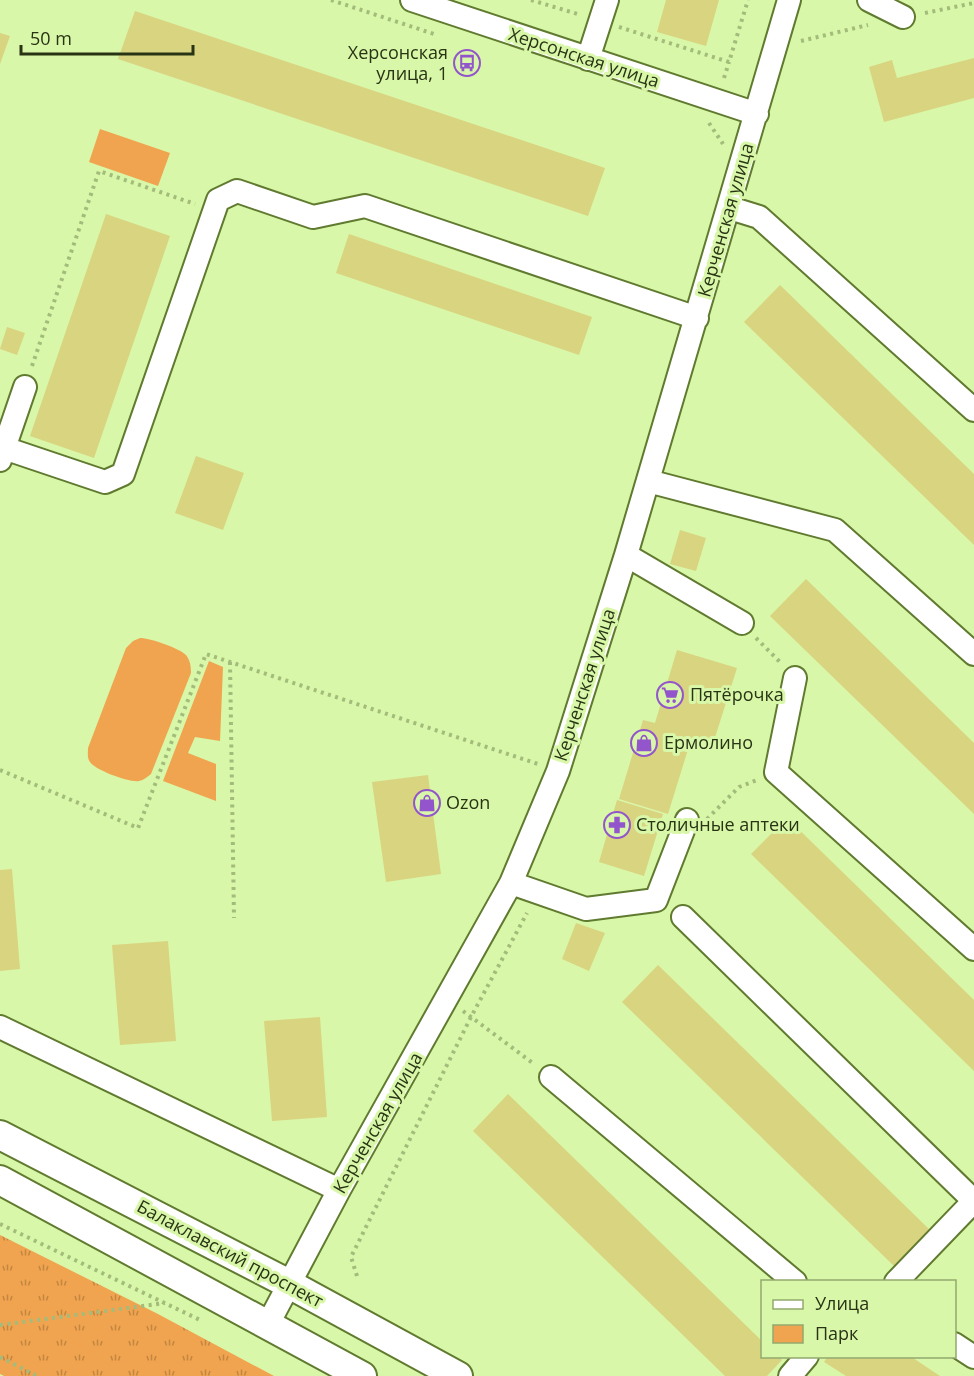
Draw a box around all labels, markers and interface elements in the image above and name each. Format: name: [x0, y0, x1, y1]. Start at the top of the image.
scale bar: [21, 18, 194, 56]
street label: Херсонская улица: [506, 21, 663, 93]
text: 50 m: [30, 26, 72, 50]
place label: Херсонская улица, 1: [348, 40, 448, 85]
bus stop icon: Херсонская улица, 1: [452, 48, 482, 78]
street label: Керченская улица: [692, 140, 759, 300]
street label: Керченская улица: [548, 605, 620, 764]
supermarket icon: Пятёрочка: [655, 680, 685, 710]
place label: Пятёрочка: [690, 682, 784, 706]
shop icon: Ермолино: [629, 728, 659, 758]
place label: Ермолино: [664, 730, 753, 754]
shop icon: Ozon: [412, 788, 442, 818]
place label: Ozon: [446, 790, 490, 814]
pharmacy icon: Столичные аптеки: [602, 810, 632, 840]
place label: Столичные аптеки: [636, 812, 800, 836]
street label: Керченская улица: [327, 1048, 427, 1197]
street label: Балаклавский проспект: [133, 1194, 328, 1313]
legend: [761, 1280, 956, 1358]
text: Улица: [815, 1291, 869, 1315]
text: Парк: [815, 1321, 859, 1345]

